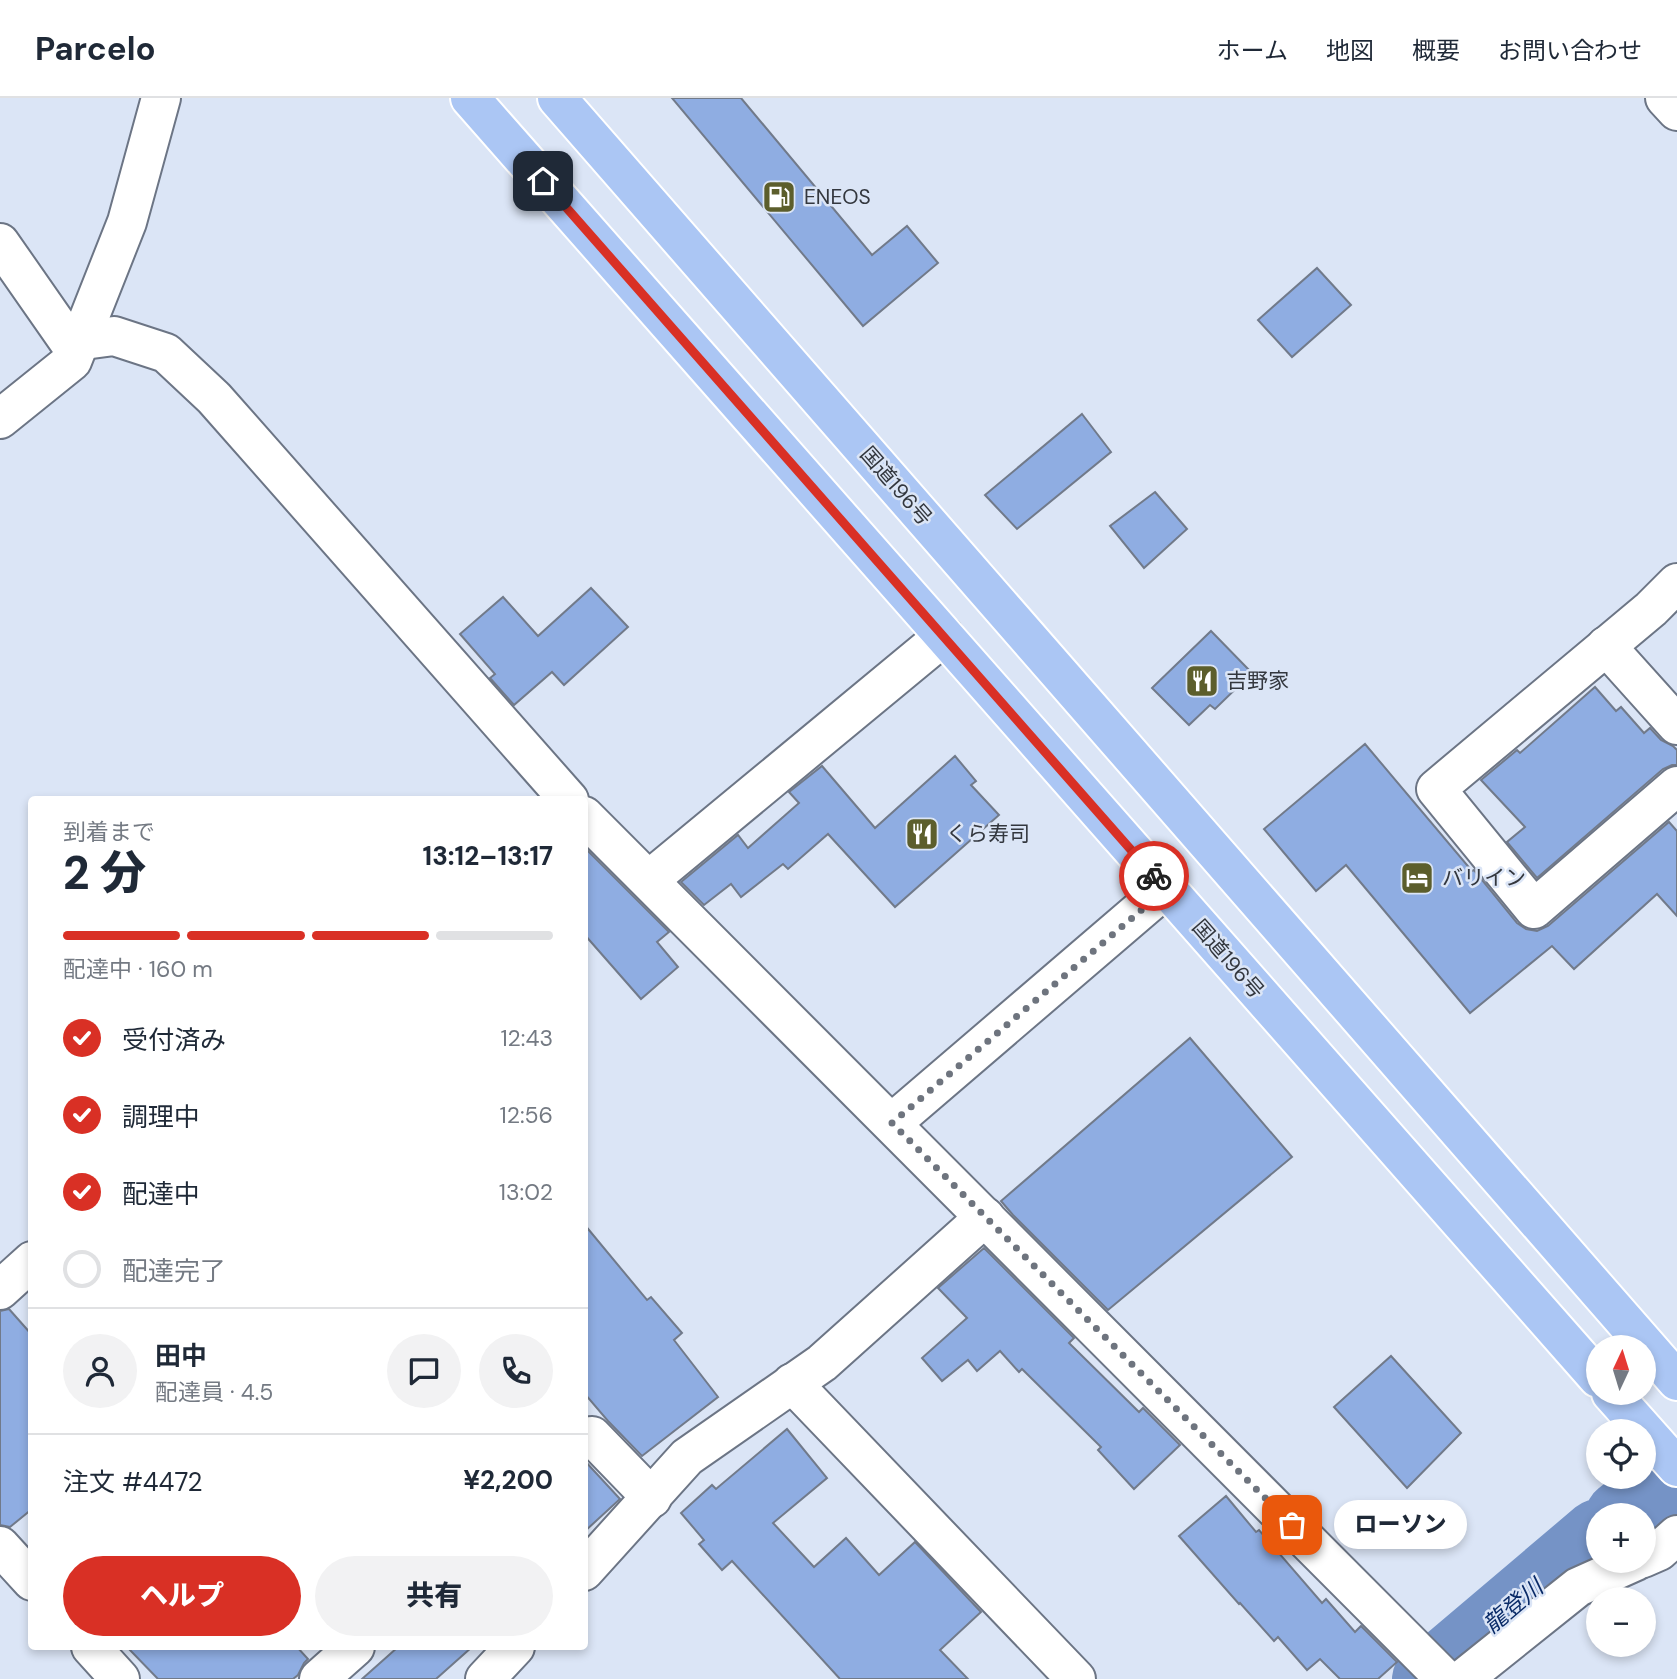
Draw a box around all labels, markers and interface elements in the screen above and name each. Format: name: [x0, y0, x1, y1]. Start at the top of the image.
text: Parcelo: [35, 27, 156, 70]
text: ホーム: [1217, 35, 1288, 66]
text: 地図: [1326, 35, 1374, 66]
text: 概要: [1412, 35, 1460, 66]
text: お問い合わせ: [1498, 35, 1642, 66]
pin: [513, 151, 573, 211]
icon: home: [524, 162, 562, 200]
fuel station icon: ENEOS: [760, 178, 798, 216]
place label: ENEOS: [804, 183, 871, 211]
street label: 国道196号: [854, 441, 938, 531]
restaurant icon: 吉野家: [1183, 662, 1221, 700]
place label: 吉野家: [1226, 667, 1289, 695]
restaurant icon: くら寿司: [903, 815, 941, 853]
text: 到着まで: [63, 817, 155, 847]
place label: くら寿司: [946, 820, 1030, 848]
text: 13:12–13:17: [423, 839, 553, 873]
courier: [1119, 841, 1189, 911]
text: 2 分: [63, 843, 146, 903]
icon: bike: [1135, 857, 1173, 895]
hotel icon: バリイン: [1398, 859, 1436, 897]
place label: バリイン: [1442, 864, 1526, 892]
street label: 国道196号: [1186, 914, 1270, 1004]
text: 配達中 · 160 m: [63, 954, 213, 984]
icon: check: [63, 1019, 101, 1057]
text: 受付済み: [122, 1023, 226, 1057]
text: 12:43: [500, 1023, 553, 1053]
icon: check: [63, 1096, 101, 1134]
text: 調理中: [122, 1100, 200, 1134]
text: 12:56: [499, 1100, 553, 1130]
icon: check: [63, 1173, 101, 1211]
text: 配達中: [122, 1177, 200, 1211]
text: 13:02: [499, 1177, 553, 1207]
text: 配達完了: [122, 1254, 226, 1288]
button: person: [63, 1334, 137, 1408]
button: chat: [387, 1334, 461, 1408]
button: phone: [479, 1334, 553, 1408]
north arrow: [1586, 1335, 1656, 1405]
map controls: [1586, 1335, 1656, 1657]
text: 田中: [155, 1339, 207, 1373]
text: 配達員 · 4.5: [155, 1377, 273, 1407]
button: locate: [1586, 1419, 1656, 1489]
text: ¥2,200: [463, 1463, 553, 1497]
text: 注文 #4472: [63, 1465, 203, 1499]
pin: [1262, 1495, 1322, 1555]
callout: ローソン: [1334, 1500, 1467, 1550]
button: +: [1586, 1503, 1656, 1573]
icon: bag: [1273, 1506, 1311, 1544]
text: ローソン: [1355, 1509, 1447, 1539]
button: ヘルプ: [63, 1556, 301, 1636]
button: 共有: [315, 1556, 553, 1636]
water label: 龍登川: [1477, 1570, 1551, 1640]
button: −: [1586, 1587, 1656, 1657]

